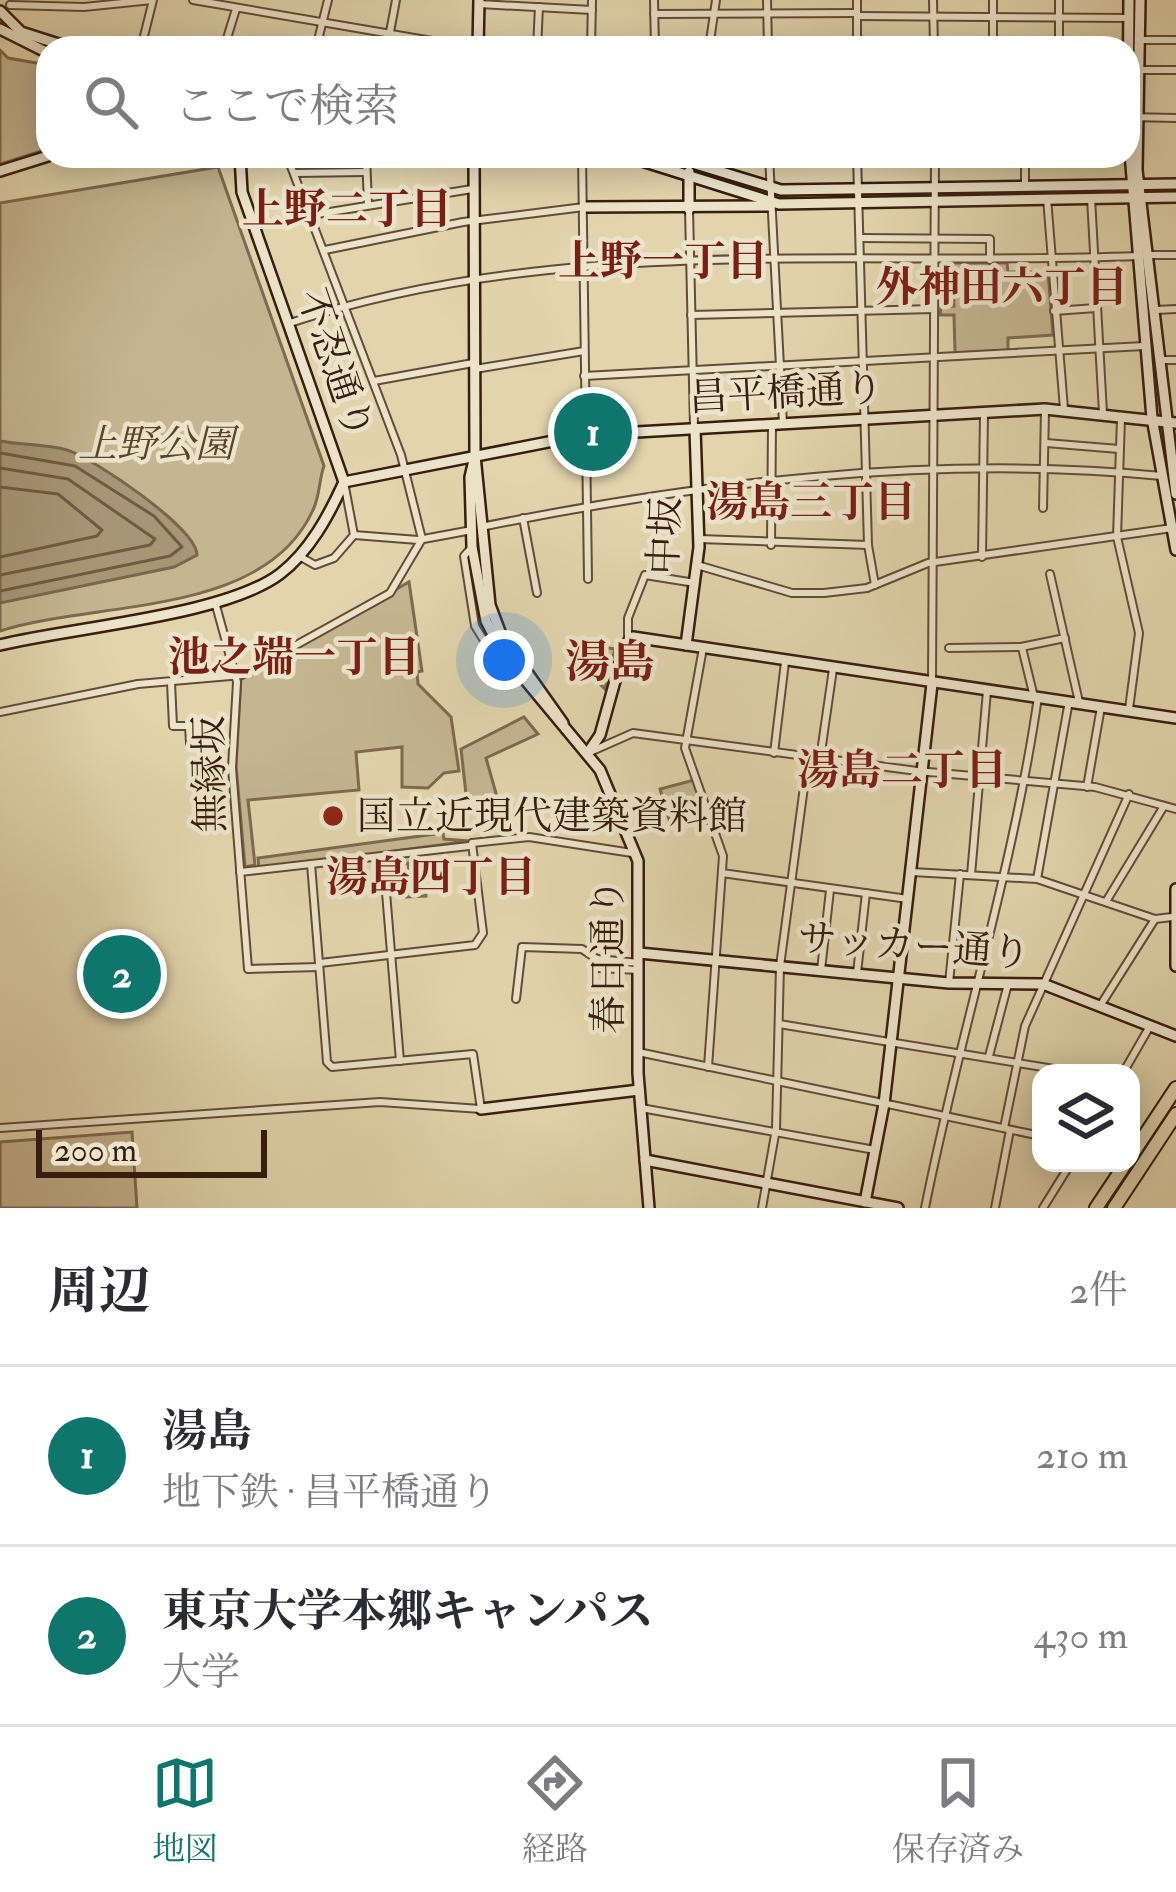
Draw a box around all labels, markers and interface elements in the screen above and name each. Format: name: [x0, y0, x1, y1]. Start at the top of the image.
search box: [36, 36, 1140, 168]
icon: search: [78, 69, 144, 135]
text: ここで検索: [174, 79, 399, 135]
district label: 上野二丁目: [242, 184, 452, 236]
district label: 上野一丁目: [558, 236, 768, 288]
district label: 外神田六丁目: [876, 262, 1128, 314]
street label: 不忍通り: [286, 282, 384, 446]
street label: 昌平橋通り: [687, 363, 885, 423]
pin: 1: [554, 387, 632, 477]
park label: 上野公園: [78, 420, 240, 469]
district label: 湯島三丁目: [706, 477, 916, 529]
street label: 中坂: [639, 496, 691, 576]
your location: [474, 630, 534, 690]
district label: 池之端一丁目: [168, 632, 420, 684]
district label: 湯島: [565, 635, 655, 691]
street label: 無縁坂: [184, 715, 236, 833]
district label: 湯島二丁目: [797, 745, 1007, 797]
place label: 国立近現代建築資料館: [357, 792, 747, 841]
marker: 国立近現代建築資料館: [320, 803, 346, 829]
district label: 湯島四丁目: [326, 852, 536, 904]
street label: 春日通り: [584, 878, 633, 1034]
street label: サッカー通り: [796, 913, 1032, 979]
pin: 2: [83, 929, 161, 1019]
map controls: [1032, 1064, 1140, 1172]
button: layers: [1032, 1064, 1140, 1172]
scale bar: [36, 1124, 267, 1177]
text: 200 m: [54, 1130, 137, 1171]
text: 周辺: [48, 1260, 150, 1324]
text: 2件: [1069, 1266, 1128, 1315]
text: 湯島: [162, 1404, 252, 1460]
text: 1: [80, 1431, 94, 1480]
text: 210 m: [1036, 1431, 1128, 1480]
text: 地下鉄 · 昌平橋通り: [162, 1468, 498, 1517]
text: 東京大学本郷キャンパス: [162, 1584, 654, 1640]
text: 2: [77, 1611, 97, 1660]
text: 430 m: [1034, 1611, 1128, 1660]
text: 大学: [162, 1648, 240, 1697]
tab: 地図: [152, 1750, 218, 1870]
tab: 経路: [522, 1750, 588, 1870]
tab: 保存済み: [892, 1750, 1024, 1870]

